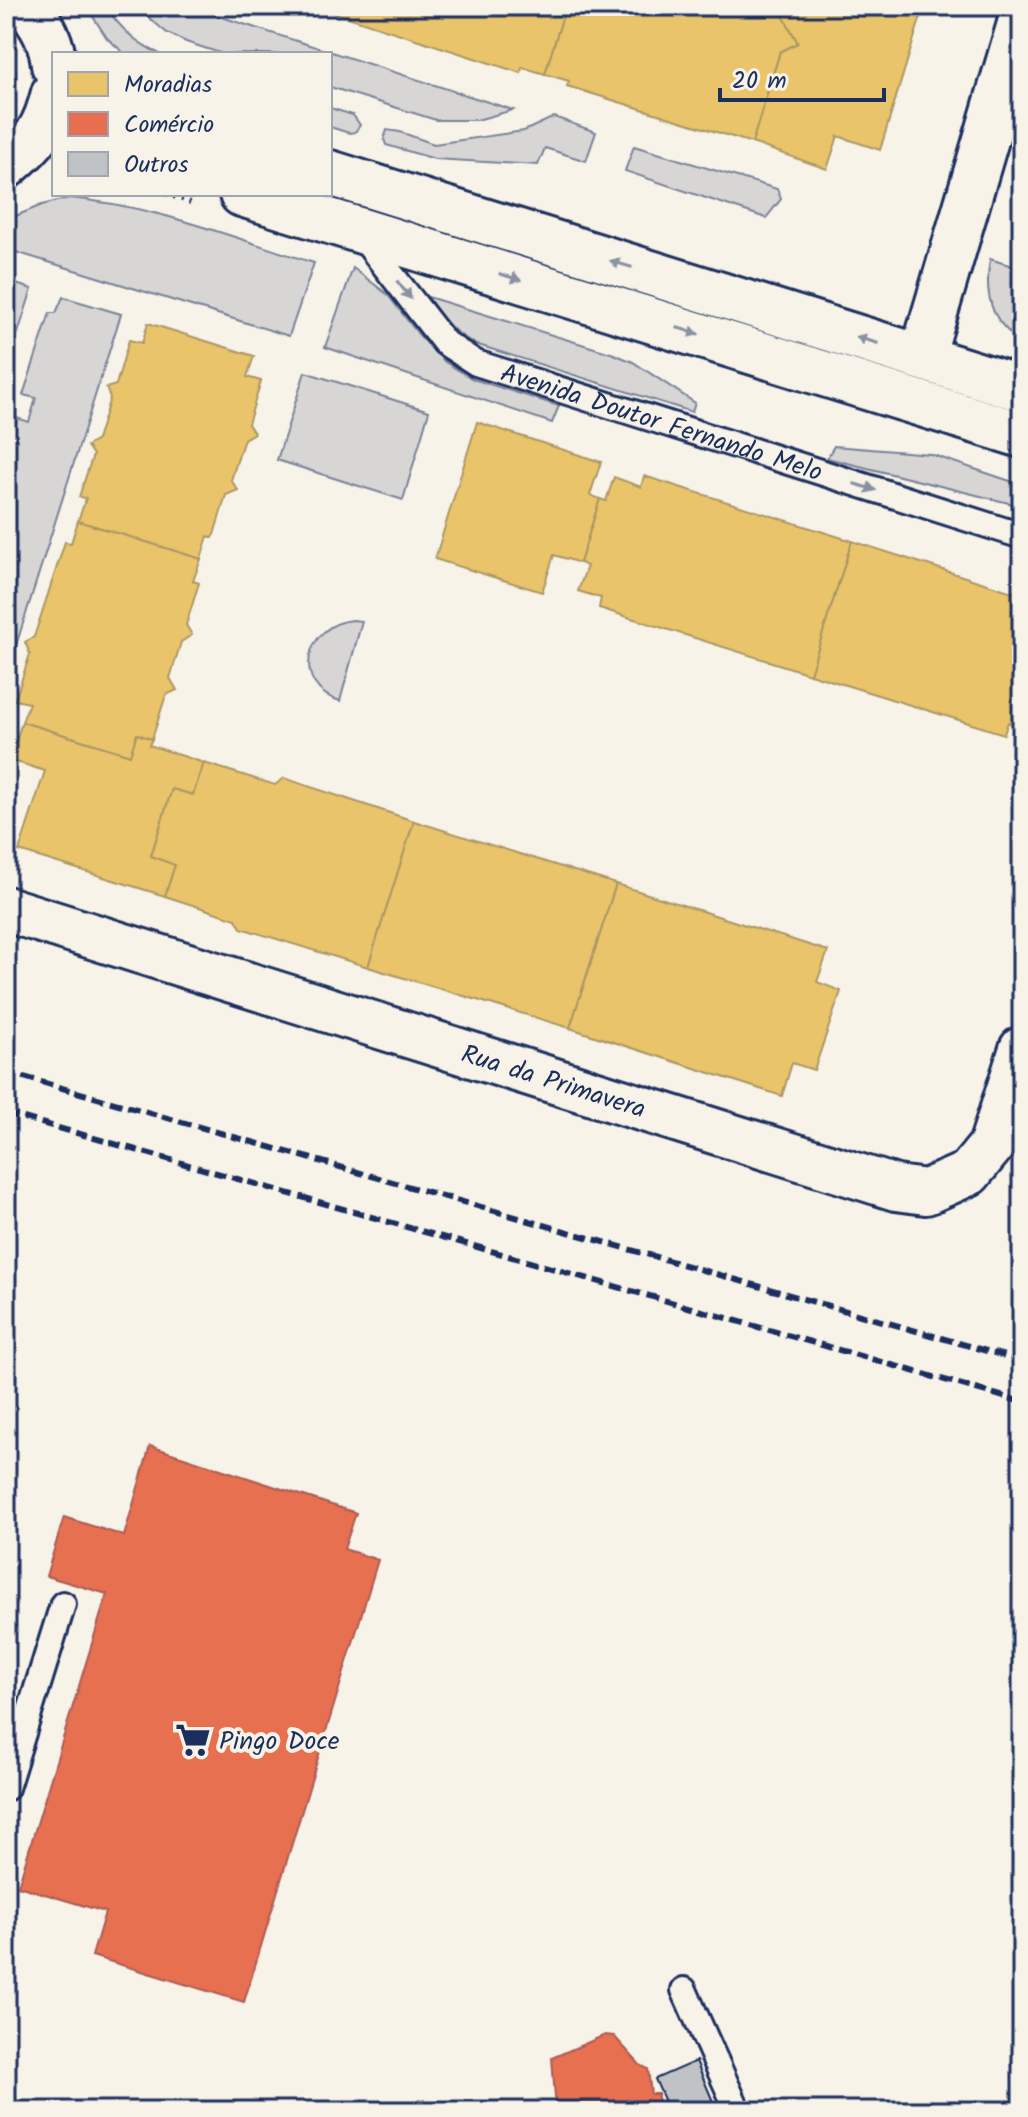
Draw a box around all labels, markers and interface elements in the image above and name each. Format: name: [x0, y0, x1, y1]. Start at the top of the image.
legend: [52, 52, 332, 196]
scale bar: [720, 52, 884, 102]
text: 20 m: [732, 62, 787, 101]
text: Moradias: [124, 66, 212, 105]
text: Comércio: [124, 106, 214, 145]
text: Outros: [124, 146, 189, 185]
one-way arrow: [609, 257, 633, 270]
one-way arrow: [499, 271, 523, 284]
one-way arrow: [396, 280, 412, 300]
one-way arrow: [676, 325, 700, 338]
one-way arrow: [855, 333, 879, 346]
street label: Avenida Doutor Fernando Melo: [495, 353, 827, 494]
one-way arrow: [854, 481, 878, 494]
street label: Rua da Primavera: [456, 1034, 651, 1131]
supermarket icon: Pingo Doce: [174, 1721, 212, 1759]
place label: Pingo Doce: [219, 1721, 340, 1763]

